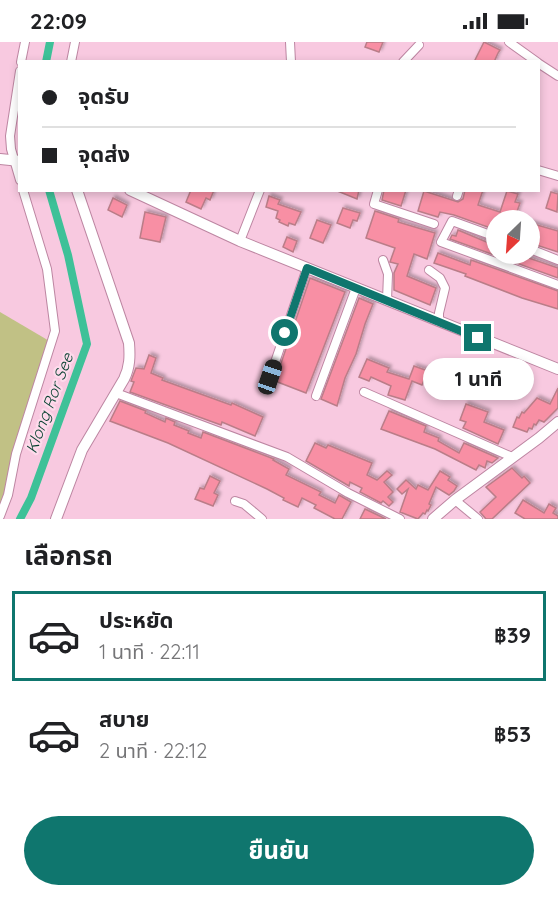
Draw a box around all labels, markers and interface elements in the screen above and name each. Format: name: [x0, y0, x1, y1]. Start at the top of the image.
text: 22:09: [30, 7, 87, 35]
text: จุดรับ: [78, 82, 130, 110]
text: จุดส่ง: [78, 140, 130, 168]
north arrow: [486, 210, 540, 264]
map controls: [486, 210, 540, 264]
route start: [271, 319, 298, 346]
route end: [464, 324, 491, 351]
water label: Klong Ror See: [21, 349, 78, 456]
car: [256, 357, 284, 397]
callout: 1 นาที: [422, 359, 534, 401]
text: 1 นาที: [455, 366, 502, 391]
text: เลือกรถ: [24, 538, 113, 572]
text: ประหยัด: [99, 606, 174, 634]
icon: car: [27, 609, 81, 663]
text: ฿39: [494, 621, 531, 649]
text: 1 นาที · 22:11: [99, 639, 200, 664]
text: สบาย: [99, 705, 149, 733]
icon: car: [27, 708, 81, 762]
text: ฿53: [494, 720, 531, 748]
text: 2 นาที · 22:12: [99, 738, 207, 763]
button: ยืนยัน: [24, 816, 534, 885]

